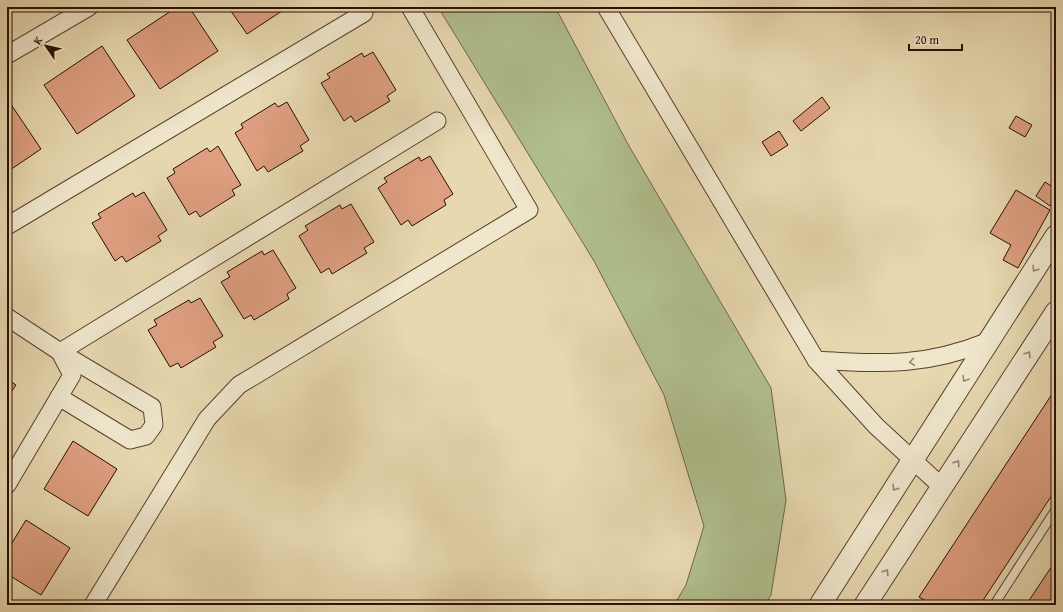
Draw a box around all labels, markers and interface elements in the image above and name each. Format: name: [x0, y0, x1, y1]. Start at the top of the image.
north arrow: [26, 26, 66, 66]
scale bar: [909, 26, 962, 52]
text: 20 m: [915, 31, 939, 48]
text: K: [29, 33, 46, 48]
one-way arrow: [1032, 265, 1040, 272]
one-way arrow: [1023, 351, 1031, 358]
one-way arrow: [909, 357, 915, 366]
one-way arrow: [962, 375, 970, 382]
one-way arrow: [952, 460, 959, 467]
one-way arrow: [892, 484, 900, 491]
one-way arrow: [882, 569, 889, 576]

